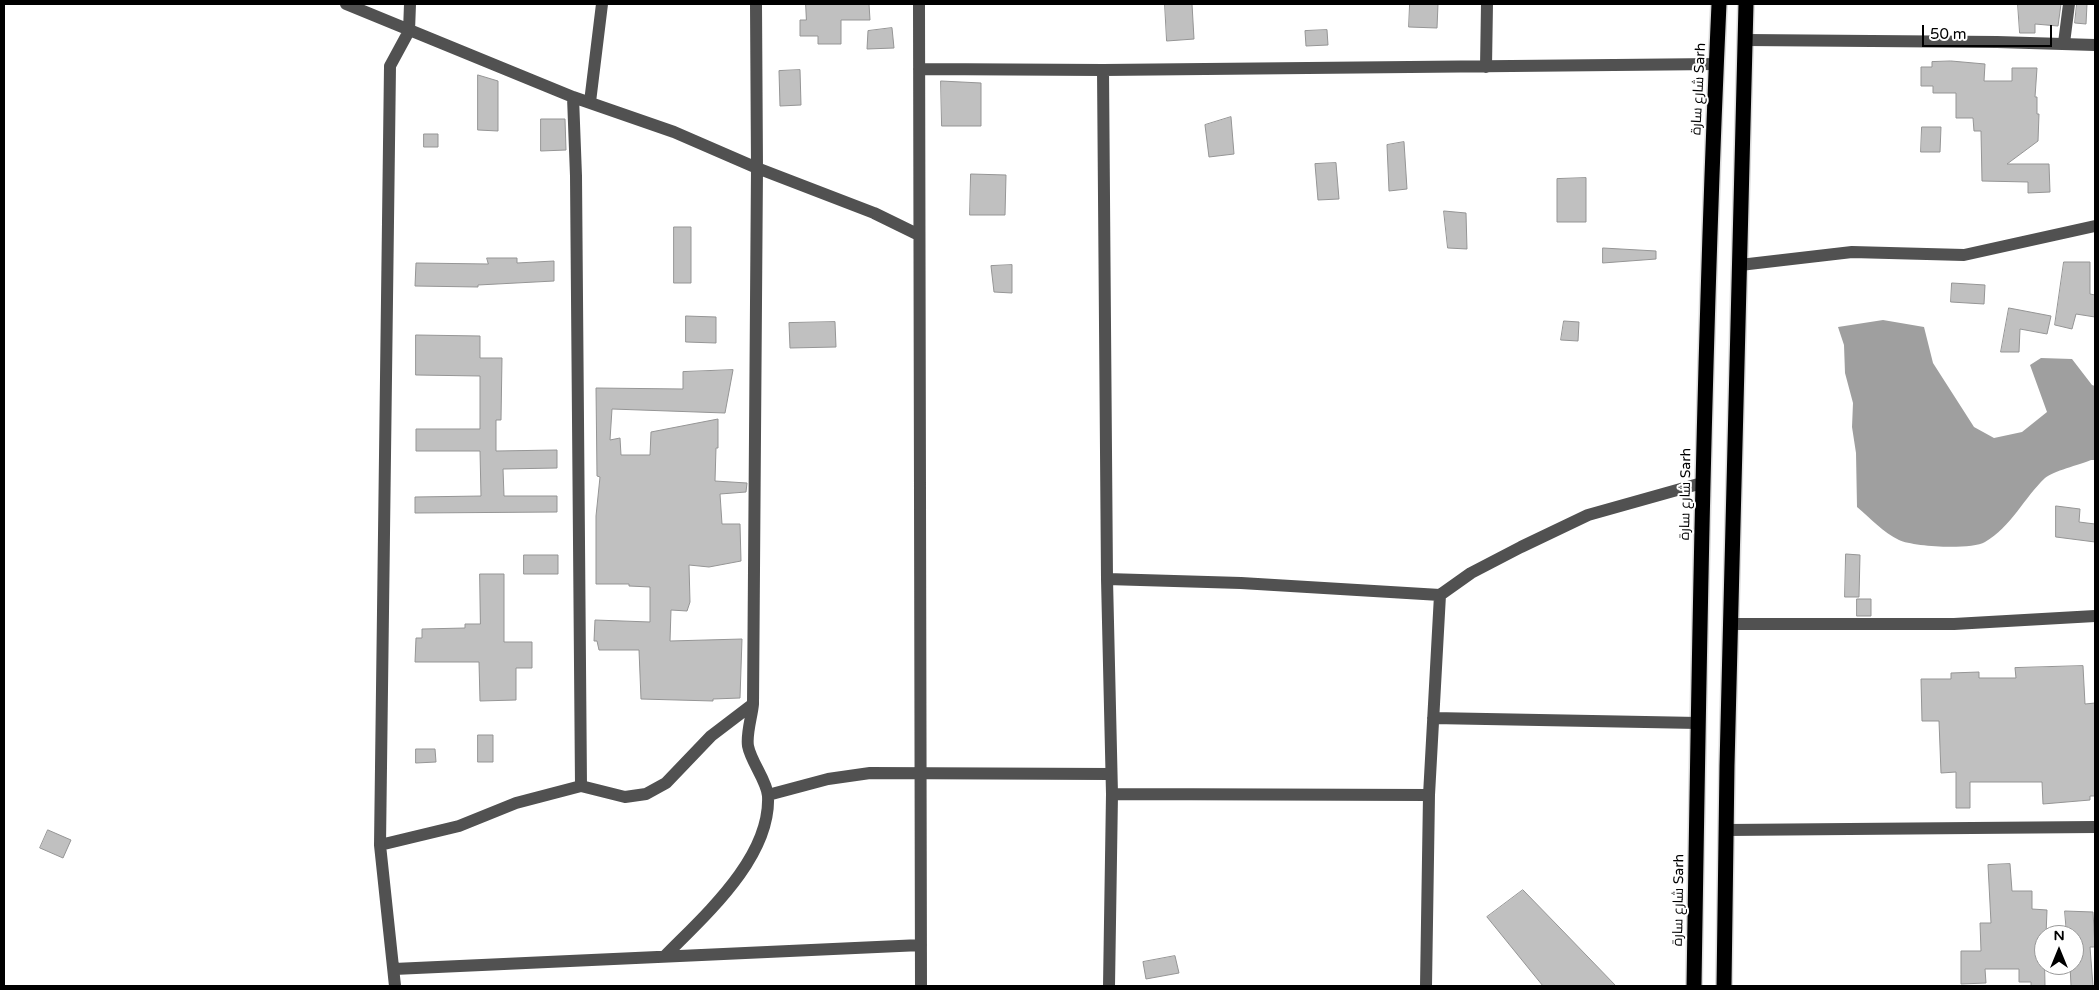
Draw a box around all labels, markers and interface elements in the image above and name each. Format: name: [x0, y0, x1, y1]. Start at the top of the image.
scale bar: [1924, 15, 2054, 47]
text: 50 m: [1930, 25, 1967, 43]
street label: شارع سارة Sarh: [1688, 42, 1710, 136]
street label: شارع سارة Sarh: [1677, 448, 1695, 540]
street label: شارع سارة Sarh: [1670, 854, 1688, 946]
north arrow: [2034, 925, 2084, 975]
text: N: [2053, 927, 2065, 944]

